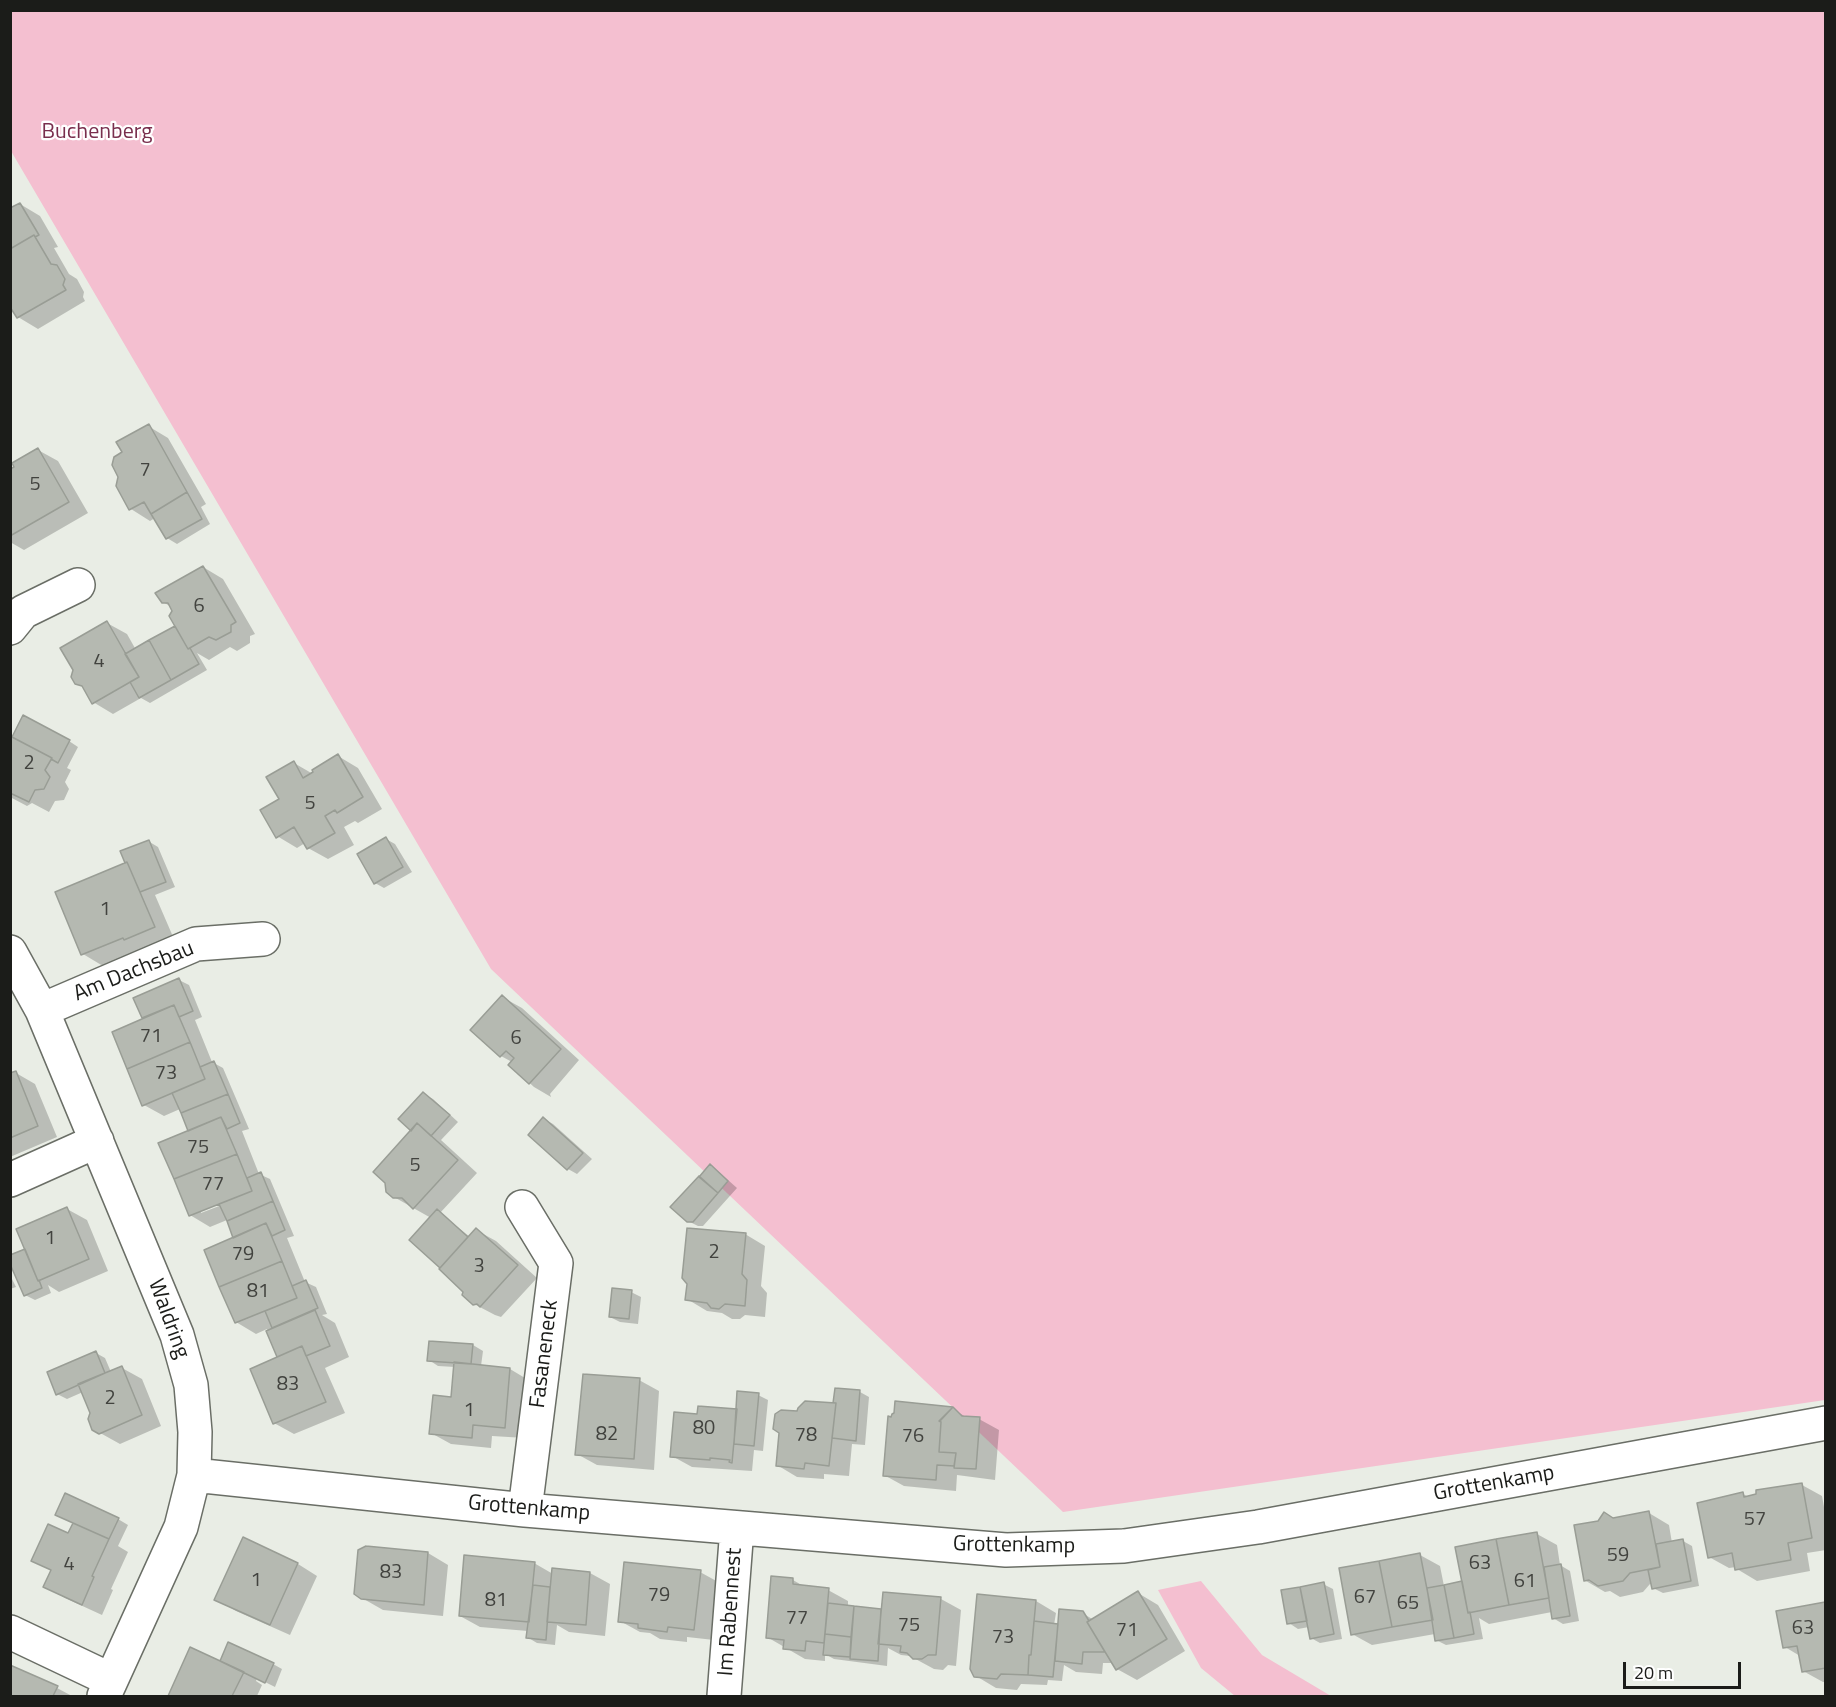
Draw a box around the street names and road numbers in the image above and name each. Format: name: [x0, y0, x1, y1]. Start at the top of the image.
street label: Am Dachsbau: [70, 936, 198, 1008]
street label: Waldring: [141, 1276, 195, 1362]
street label: Fasaneneck: [525, 1298, 565, 1410]
street label: Grottenkamp: [1431, 1460, 1557, 1508]
street label: Grottenkamp: [467, 1491, 591, 1527]
street label: Grottenkamp: [953, 1532, 1075, 1560]
street label: Im Rabennest: [713, 1547, 749, 1677]

